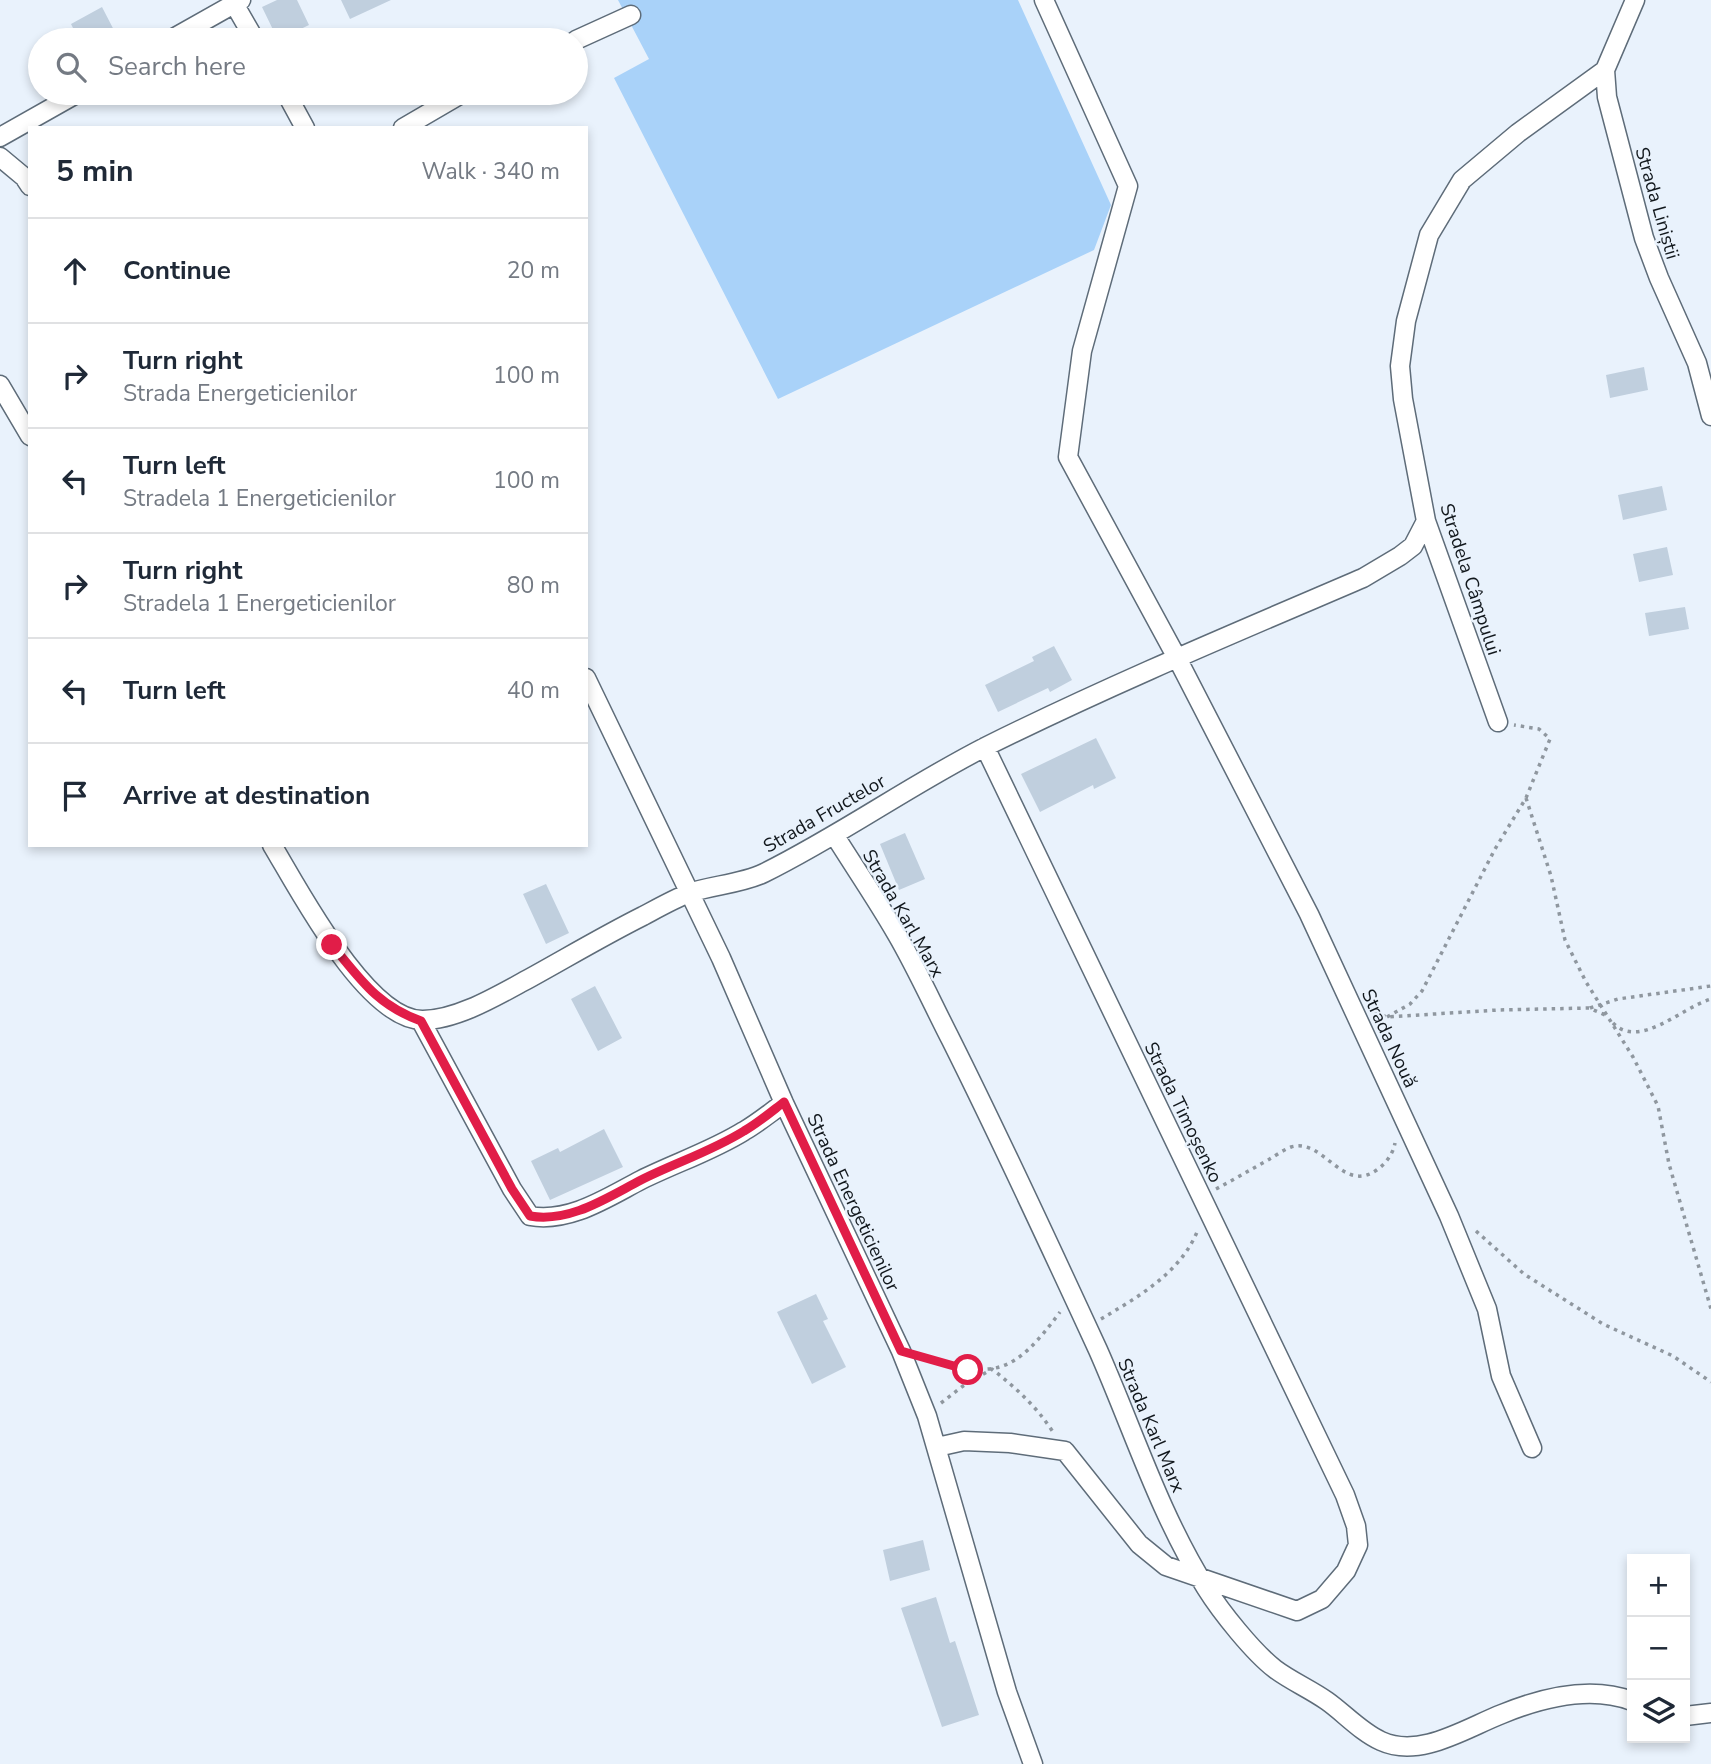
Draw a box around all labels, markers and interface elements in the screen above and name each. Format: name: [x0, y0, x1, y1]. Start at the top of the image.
search box: [28, 28, 588, 105]
icon: search: [52, 48, 90, 86]
text: Search here: [108, 49, 246, 84]
street label: Strada Liniștii: [1629, 144, 1685, 262]
text: 5 min: [56, 151, 134, 192]
text: Walk · 340 m: [421, 156, 560, 187]
icon: ahead: [56, 252, 94, 290]
text: Continue: [123, 253, 231, 288]
text: 20 m: [507, 255, 560, 286]
text: Turn right: [123, 343, 242, 378]
icon: right: [56, 357, 94, 395]
text: 100 m: [493, 360, 560, 391]
text: Strada Energeticienilor: [123, 378, 357, 409]
text: Turn left: [123, 448, 226, 483]
icon: left: [56, 462, 94, 500]
text: 100 m: [493, 465, 560, 496]
text: Stradela 1 Energeticienilor: [123, 483, 396, 514]
street label: Stradela Câmpului: [1433, 500, 1507, 658]
text: Turn right: [123, 553, 242, 588]
icon: right: [56, 567, 94, 605]
text: 80 m: [507, 570, 560, 601]
text: Stradela 1 Energeticienilor: [123, 588, 396, 619]
icon: left: [56, 672, 94, 710]
text: Turn left: [123, 673, 226, 708]
text: 40 m: [507, 675, 560, 706]
street label: Strada Fructelor: [759, 768, 891, 859]
icon: arrive: [56, 777, 94, 815]
text: Arrive at destination: [123, 778, 370, 813]
street label: Strada Karl Marx: [856, 845, 950, 982]
route end: [316, 929, 347, 960]
street label: Strada Nouă: [1355, 985, 1423, 1092]
street label: Strada Timoșenko: [1138, 1038, 1228, 1187]
street label: Strada Energeticienilor: [800, 1109, 906, 1296]
route start: [952, 1354, 983, 1385]
street label: Strada Karl Marx: [1111, 1354, 1191, 1497]
map controls: [1627, 1554, 1690, 1743]
button: +: [1627, 1554, 1690, 1617]
button: −: [1627, 1617, 1690, 1680]
button: layers: [1627, 1680, 1690, 1743]

